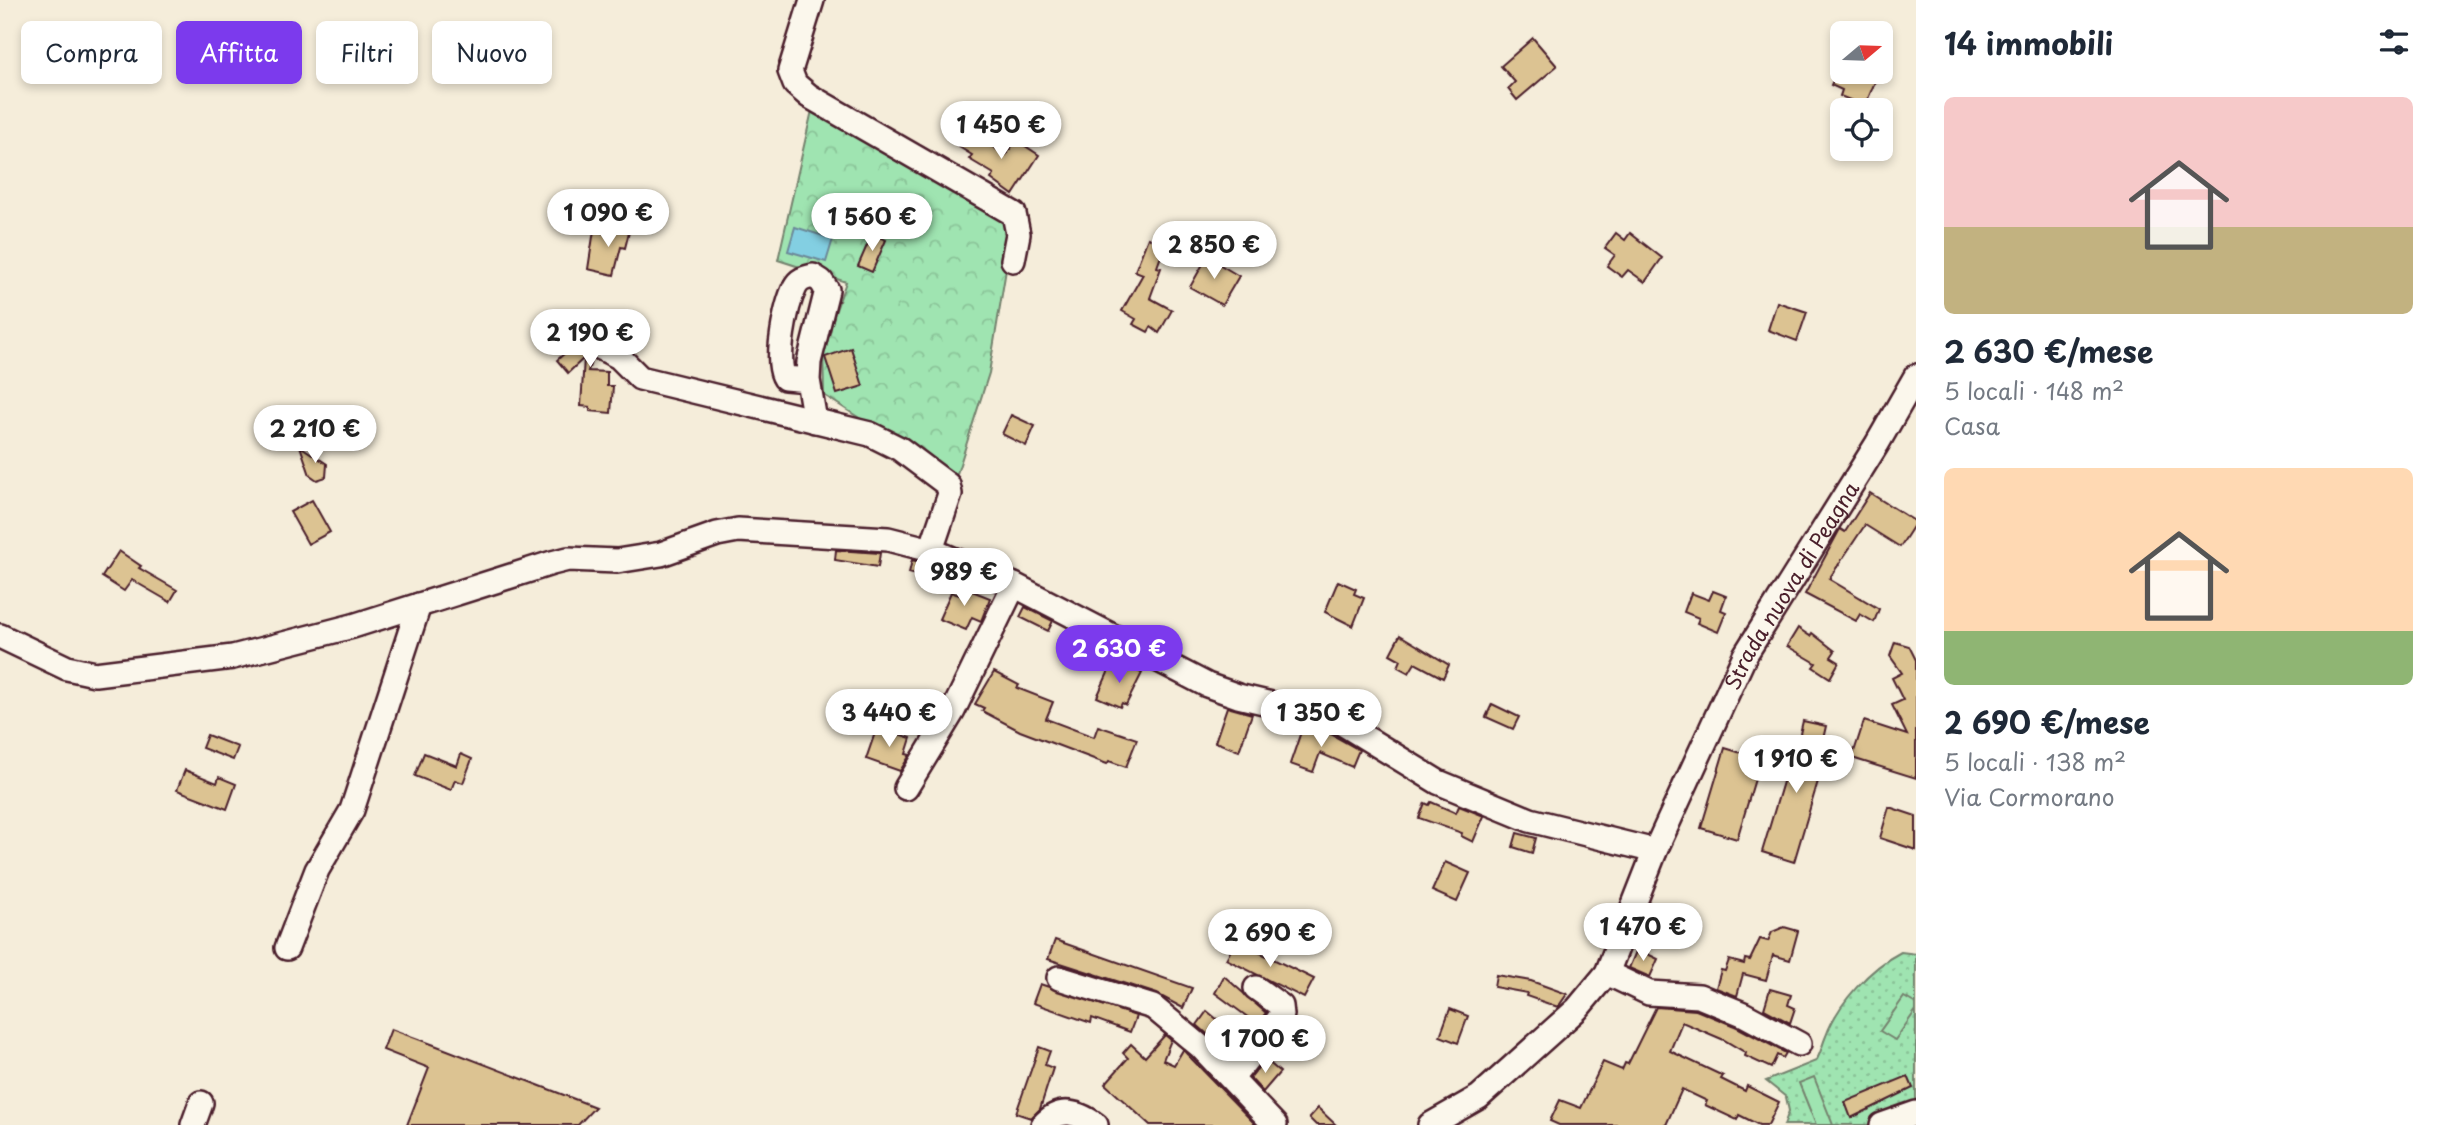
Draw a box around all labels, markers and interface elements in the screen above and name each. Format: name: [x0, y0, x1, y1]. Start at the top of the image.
text: 14 immobili: [1944, 20, 2113, 65]
chip: Compra: [21, 21, 162, 84]
chip: Affitta: [176, 21, 302, 84]
chip: Filtri: [316, 21, 418, 84]
chip: Nuovo: [432, 21, 552, 84]
north arrow: [1830, 21, 1894, 84]
map controls: [1830, 21, 1893, 161]
icon: filters: [2375, 23, 2413, 61]
button: locate: [1830, 98, 1893, 161]
pin: 1 450 €: [936, 102, 1066, 161]
text: 1 450 €: [956, 106, 1046, 141]
icon: home: [2116, 142, 2242, 268]
pin: 1 090 €: [543, 190, 673, 249]
text: 1 090 €: [563, 194, 653, 229]
pin: 1 560 €: [807, 194, 937, 253]
text: 1 560 €: [827, 198, 917, 233]
pin: 2 850 €: [1149, 222, 1279, 281]
text: 2 850 €: [1168, 226, 1260, 261]
pin: 2 190 €: [525, 310, 655, 369]
text: 2 190 €: [546, 314, 634, 349]
text: 2 630 €/mese: [1944, 328, 2153, 373]
text: 5 locali · 148 m²: [1944, 373, 2124, 408]
pin: 2 210 €: [250, 406, 380, 465]
text: Casa: [1944, 408, 2000, 443]
text: 2 210 €: [270, 410, 361, 445]
street label: Strada nuova di Peagna: [1715, 475, 1866, 695]
icon: home: [2116, 513, 2242, 639]
pin: 989 €: [915, 548, 1013, 608]
text: 989 €: [930, 553, 998, 588]
pin: 2 630 €: [1054, 626, 1184, 685]
text: 2 630 €: [1072, 630, 1166, 665]
pin: 3 440 €: [824, 690, 954, 749]
pin: 1 350 €: [1256, 690, 1386, 749]
text: 3 440 €: [841, 694, 937, 729]
text: 1 350 €: [1277, 694, 1365, 729]
text: 2 690 €/mese: [1944, 699, 2150, 744]
pin: 1 910 €: [1731, 736, 1861, 795]
text: 1 910 €: [1754, 740, 1838, 775]
text: 5 locali · 138 m²: [1944, 744, 2126, 779]
text: Via Cormorano: [1944, 779, 2114, 814]
pin: 1 470 €: [1578, 904, 1708, 963]
text: 1 470 €: [1600, 908, 1686, 943]
pin: 2 690 €: [1205, 909, 1335, 969]
text: 2 690 €: [1224, 914, 1316, 949]
pin: 1 700 €: [1200, 1016, 1330, 1075]
text: 1 700 €: [1221, 1020, 1309, 1055]

